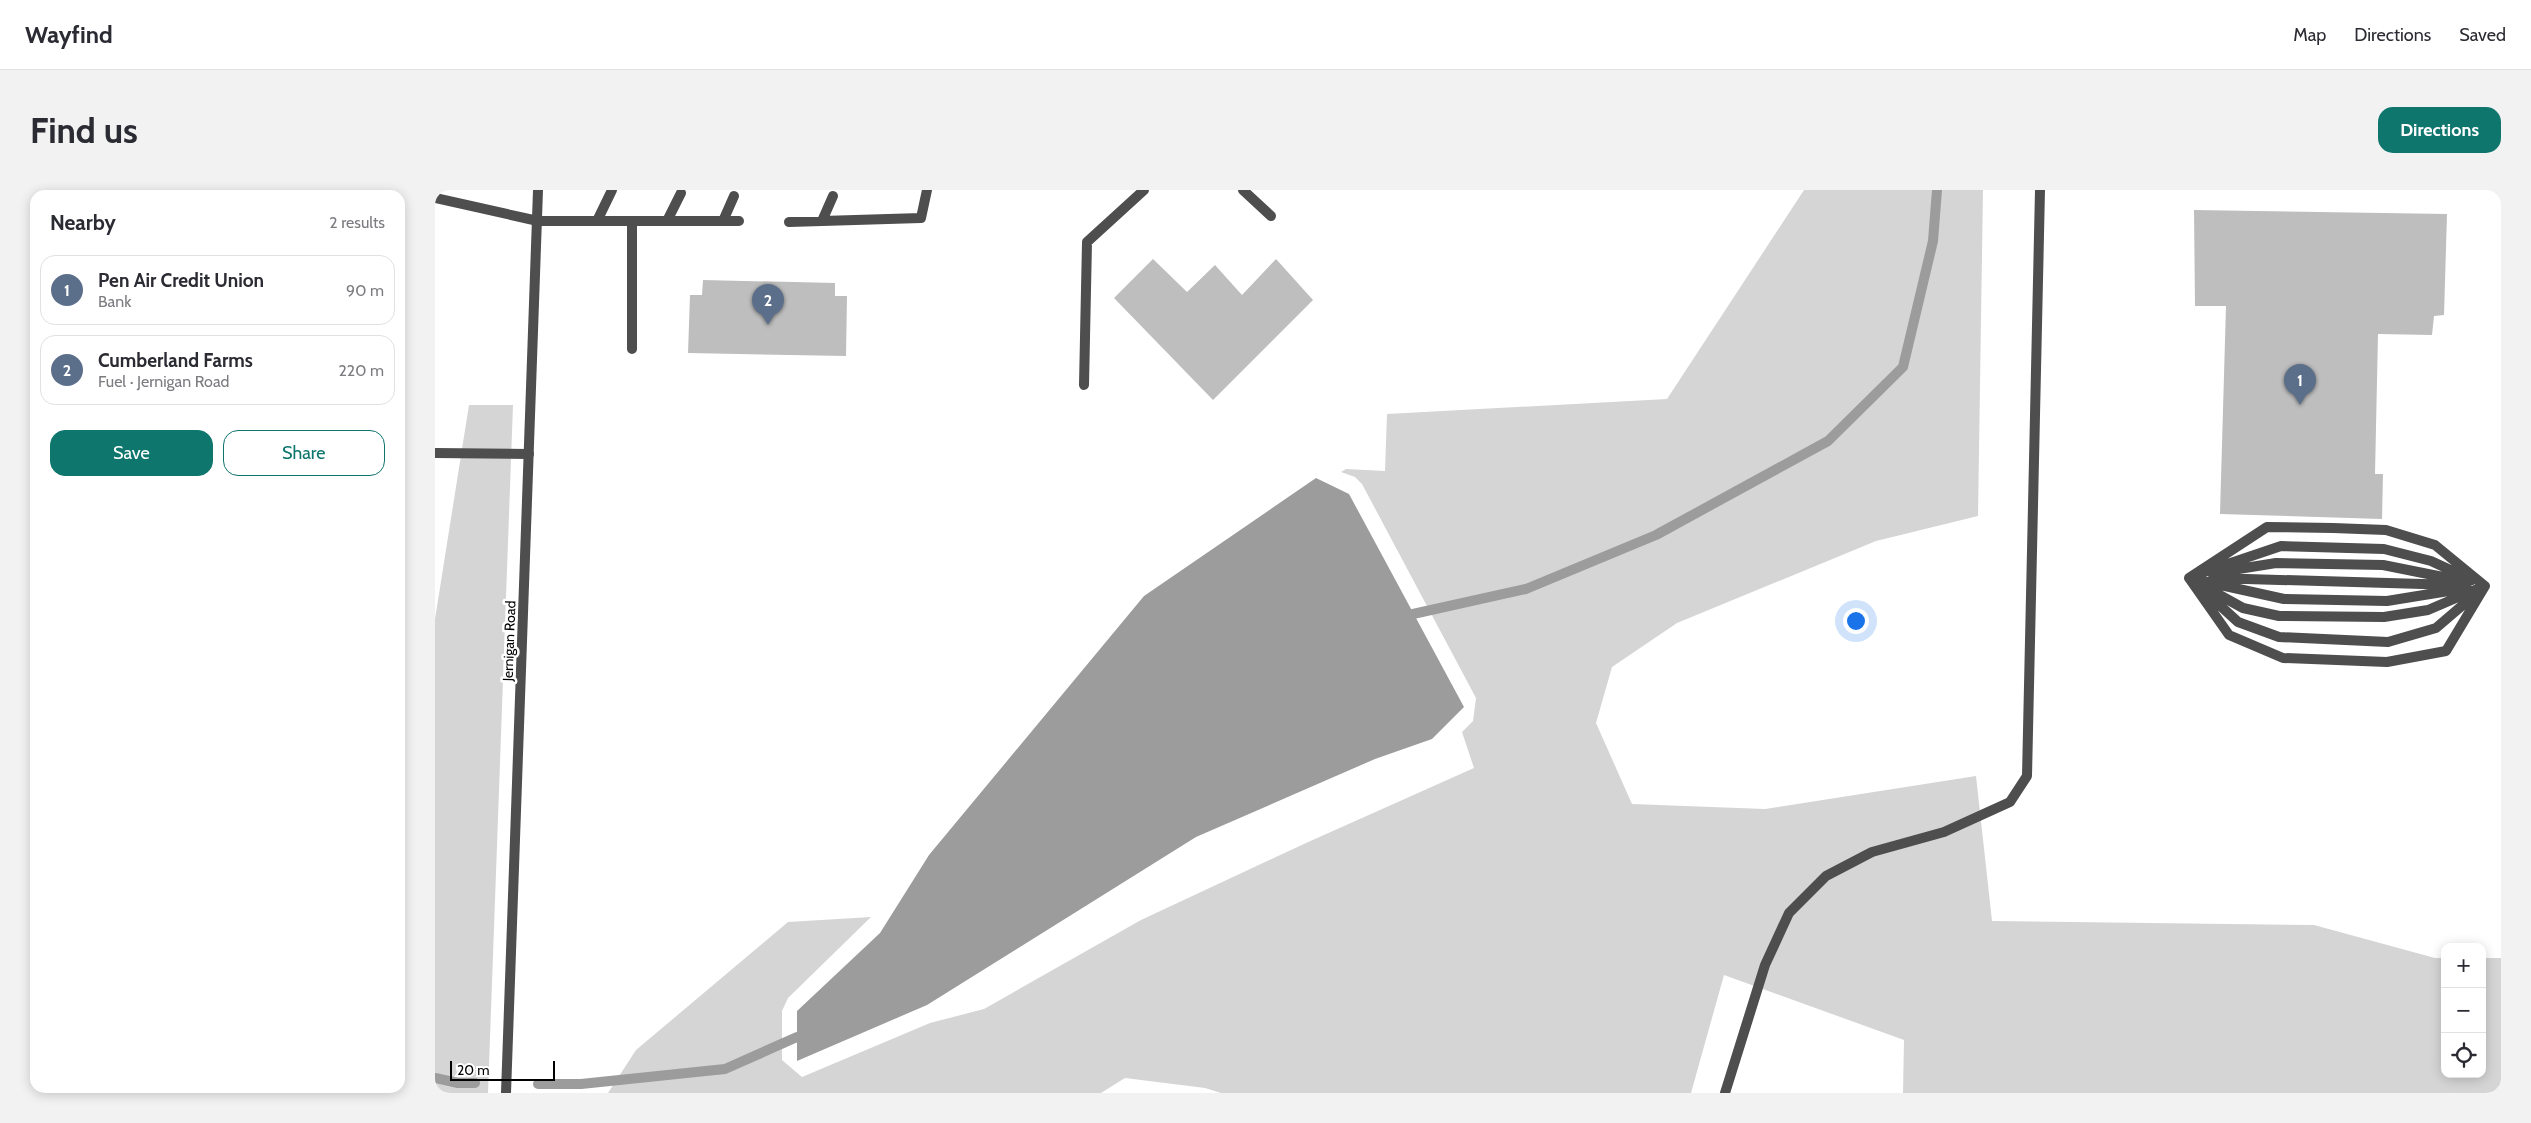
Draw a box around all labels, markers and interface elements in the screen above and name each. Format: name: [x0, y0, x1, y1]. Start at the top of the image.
text: Wayfind: [25, 20, 113, 49]
text: Map: [2293, 24, 2326, 46]
text: Directions: [2354, 24, 2431, 46]
text: Saved: [2459, 24, 2506, 46]
button: Directions: [2378, 107, 2501, 153]
text: Find us: [30, 109, 138, 152]
text: Nearby: [50, 210, 116, 235]
text: 2 results: [329, 213, 385, 232]
text: Pen Air Credit Union: [98, 269, 264, 292]
text: 1: [64, 281, 70, 300]
text: 90 m: [346, 281, 384, 300]
pin: 2: [752, 284, 784, 325]
text: Bank: [98, 292, 131, 311]
text: Cumberland Farms: [98, 349, 253, 372]
text: 2: [63, 361, 71, 380]
text: 220 m: [338, 361, 384, 380]
pin: 1: [2284, 364, 2316, 405]
text: Fuel · Jernigan Road: [98, 372, 229, 391]
button: Save: [50, 430, 213, 476]
button: Share: [223, 430, 385, 476]
street label: Jernigan Road: [499, 600, 519, 683]
your location: [1843, 608, 1869, 634]
map controls: [2441, 943, 2486, 1078]
button: +: [2441, 943, 2486, 988]
button: −: [2441, 988, 2486, 1033]
button: locate: [2441, 1033, 2486, 1078]
scale bar: [450, 1058, 555, 1081]
text: 20 m: [457, 1061, 490, 1079]

